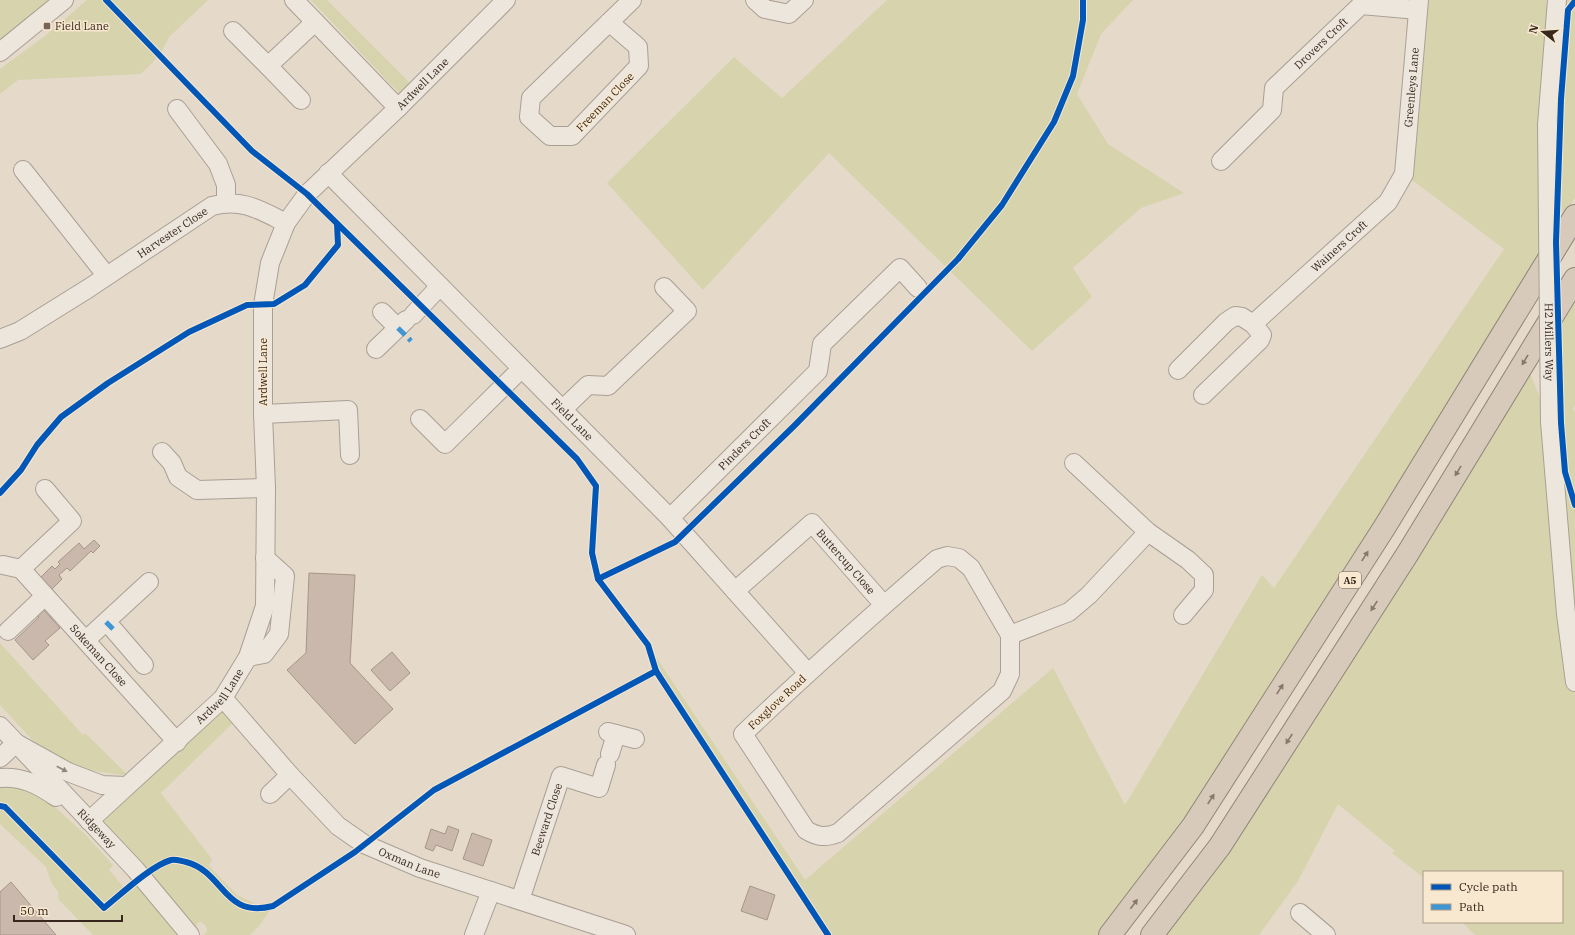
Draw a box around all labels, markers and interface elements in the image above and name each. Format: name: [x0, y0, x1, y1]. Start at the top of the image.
north arrow: [1523, 12, 1563, 52]
street label: Drovers Croft: [1291, 14, 1351, 72]
place label: Field Lane: [55, 19, 109, 33]
marker: Field Lane: [42, 21, 52, 31]
text: N: [1525, 23, 1541, 35]
street label: Greenleys Lane: [1401, 47, 1422, 128]
street label: Ardwell Lane: [393, 54, 452, 113]
street label: Freeman Close: [573, 69, 637, 135]
street label: Harvester Close: [134, 204, 210, 261]
street label: Wainers Croft: [1308, 217, 1370, 275]
street label: H2 Millers Way: [1542, 303, 1557, 381]
street label: Ardwell Lane: [256, 338, 270, 406]
one-way arrow: [1522, 355, 1529, 366]
street label: Field Lane: [548, 395, 596, 444]
street label: Pinders Croft: [715, 415, 774, 473]
one-way arrow: [1454, 465, 1461, 477]
street label: Buttercup Close: [813, 526, 878, 597]
one-way arrow: [1362, 550, 1369, 562]
road number: A5: [1339, 572, 1361, 588]
one-way arrow: [1371, 600, 1378, 612]
street label: Sokeman Close: [67, 621, 130, 689]
street label: Ardwell Lane: [192, 666, 246, 727]
street label: Foxglove Road: [745, 671, 809, 733]
one-way arrow: [1277, 684, 1284, 695]
one-way arrow: [1285, 734, 1293, 744]
one-way arrow: [57, 765, 68, 772]
street label: Beeward Close: [528, 781, 565, 857]
one-way arrow: [1207, 793, 1214, 805]
street label: Ridgeway: [75, 806, 119, 851]
street label: Oxman Lane: [376, 844, 442, 881]
legend: [1423, 871, 1563, 923]
text: Cycle path: [1459, 879, 1518, 894]
scale bar: [14, 897, 122, 923]
one-way arrow: [1130, 899, 1138, 909]
text: Path: [1459, 899, 1485, 914]
text: 50 m: [20, 903, 49, 918]

